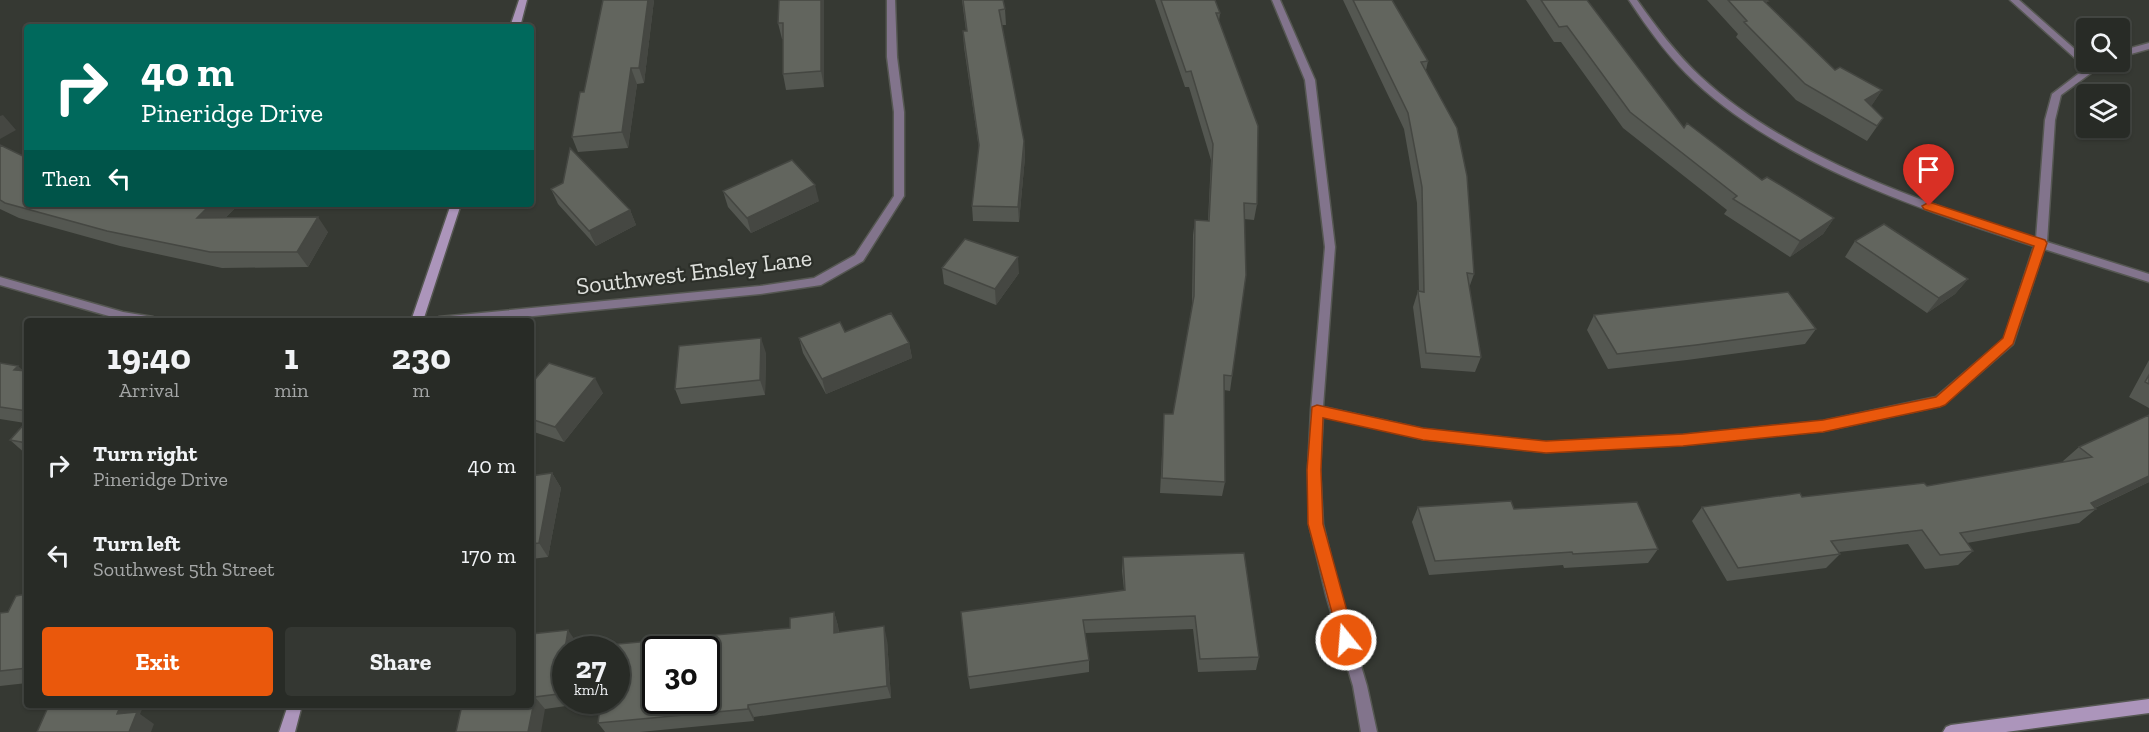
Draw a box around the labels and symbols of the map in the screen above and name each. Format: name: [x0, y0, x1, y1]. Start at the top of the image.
pin: [1903, 144, 1954, 206]
street label: Southwest Ensley Lane: [574, 243, 813, 300]
position arrow: [1314, 608, 1378, 672]
speed limit sign: 30: [642, 636, 720, 714]

